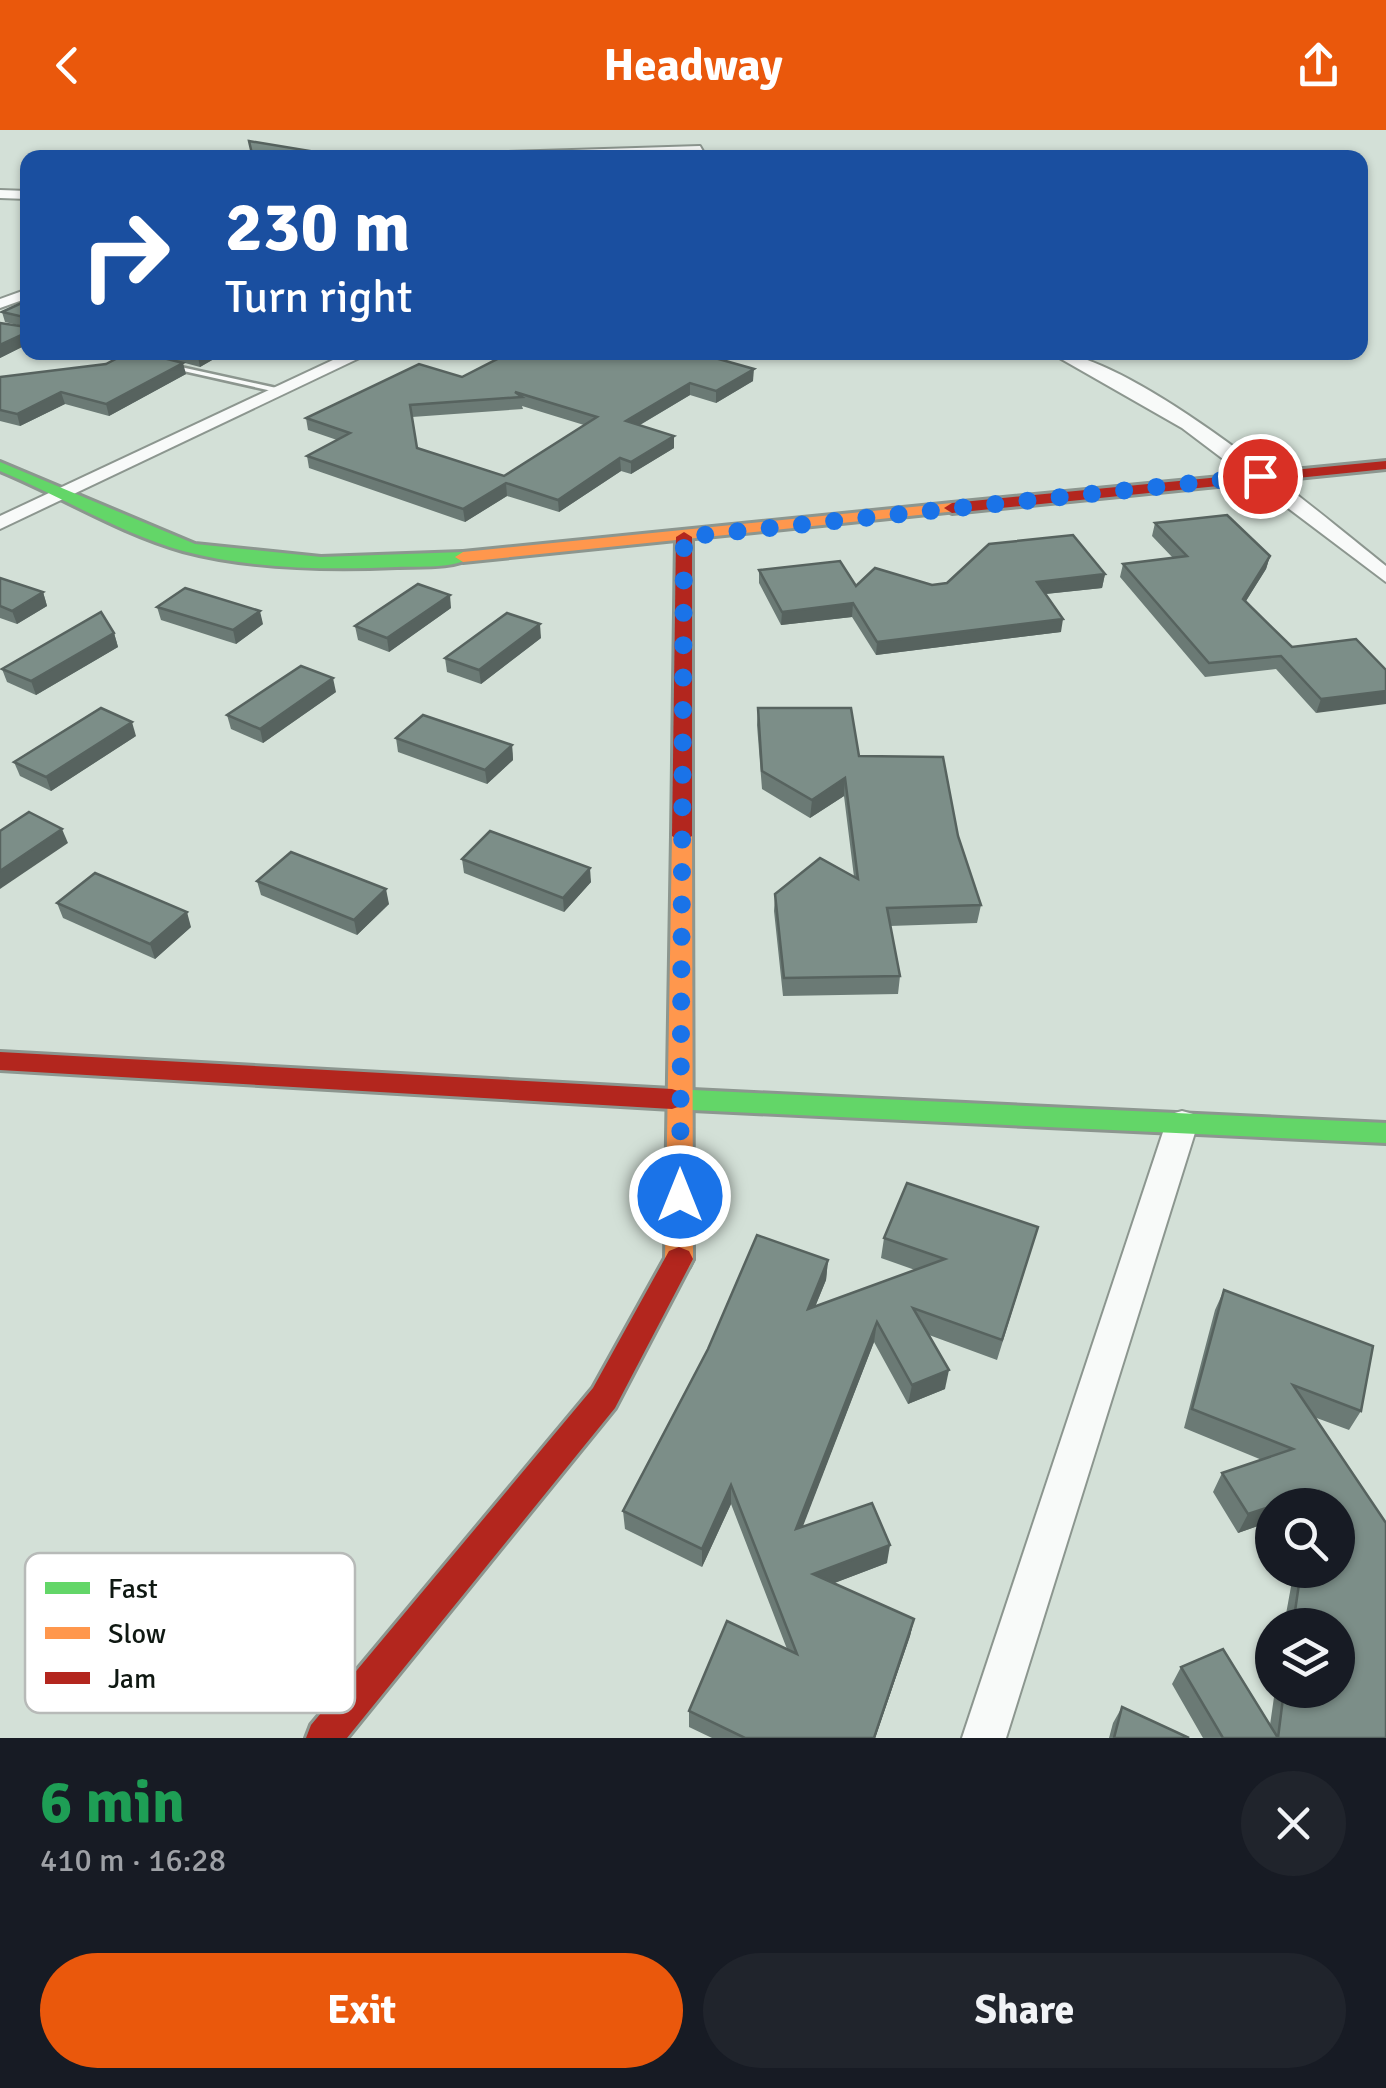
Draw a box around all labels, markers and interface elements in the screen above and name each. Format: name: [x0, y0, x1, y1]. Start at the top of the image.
icon: back: [40, 38, 95, 93]
text: Headway: [603, 38, 783, 93]
icon: share: [1291, 38, 1346, 93]
text: 230 m: [225, 184, 410, 270]
icon: right: [60, 190, 190, 320]
text: Turn right: [225, 270, 413, 325]
pin: [1218, 434, 1303, 519]
icon: arrive: [1233, 449, 1288, 504]
position arrow: [628, 1144, 732, 1248]
map controls: [1255, 1488, 1355, 1708]
button: search: [1255, 1488, 1355, 1588]
legend: [25, 1553, 355, 1713]
text: Fast: [108, 1572, 158, 1606]
button: layers: [1255, 1608, 1355, 1708]
text: Slow: [108, 1617, 166, 1651]
text: Jam: [108, 1662, 156, 1696]
text: 6 min: [40, 1766, 185, 1840]
button: close: [1241, 1771, 1346, 1876]
text: 410 m · 16:28: [40, 1841, 226, 1880]
button: Exit: [40, 1953, 683, 2068]
button: Share: [703, 1953, 1346, 2068]

